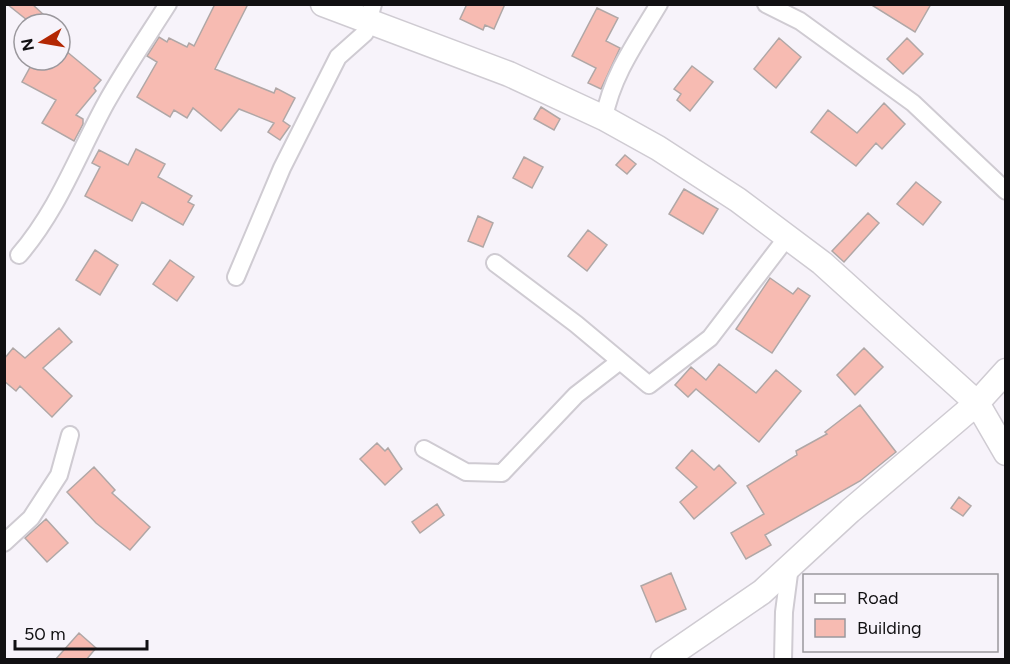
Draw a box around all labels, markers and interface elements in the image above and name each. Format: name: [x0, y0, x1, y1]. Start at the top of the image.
north arrow: [12, 12, 72, 72]
text: N: [17, 37, 38, 53]
legend: [803, 574, 998, 652]
text: Road: [857, 587, 898, 609]
scale bar: [15, 613, 147, 651]
text: Building: [857, 617, 922, 639]
text: 50 m: [24, 623, 66, 645]

